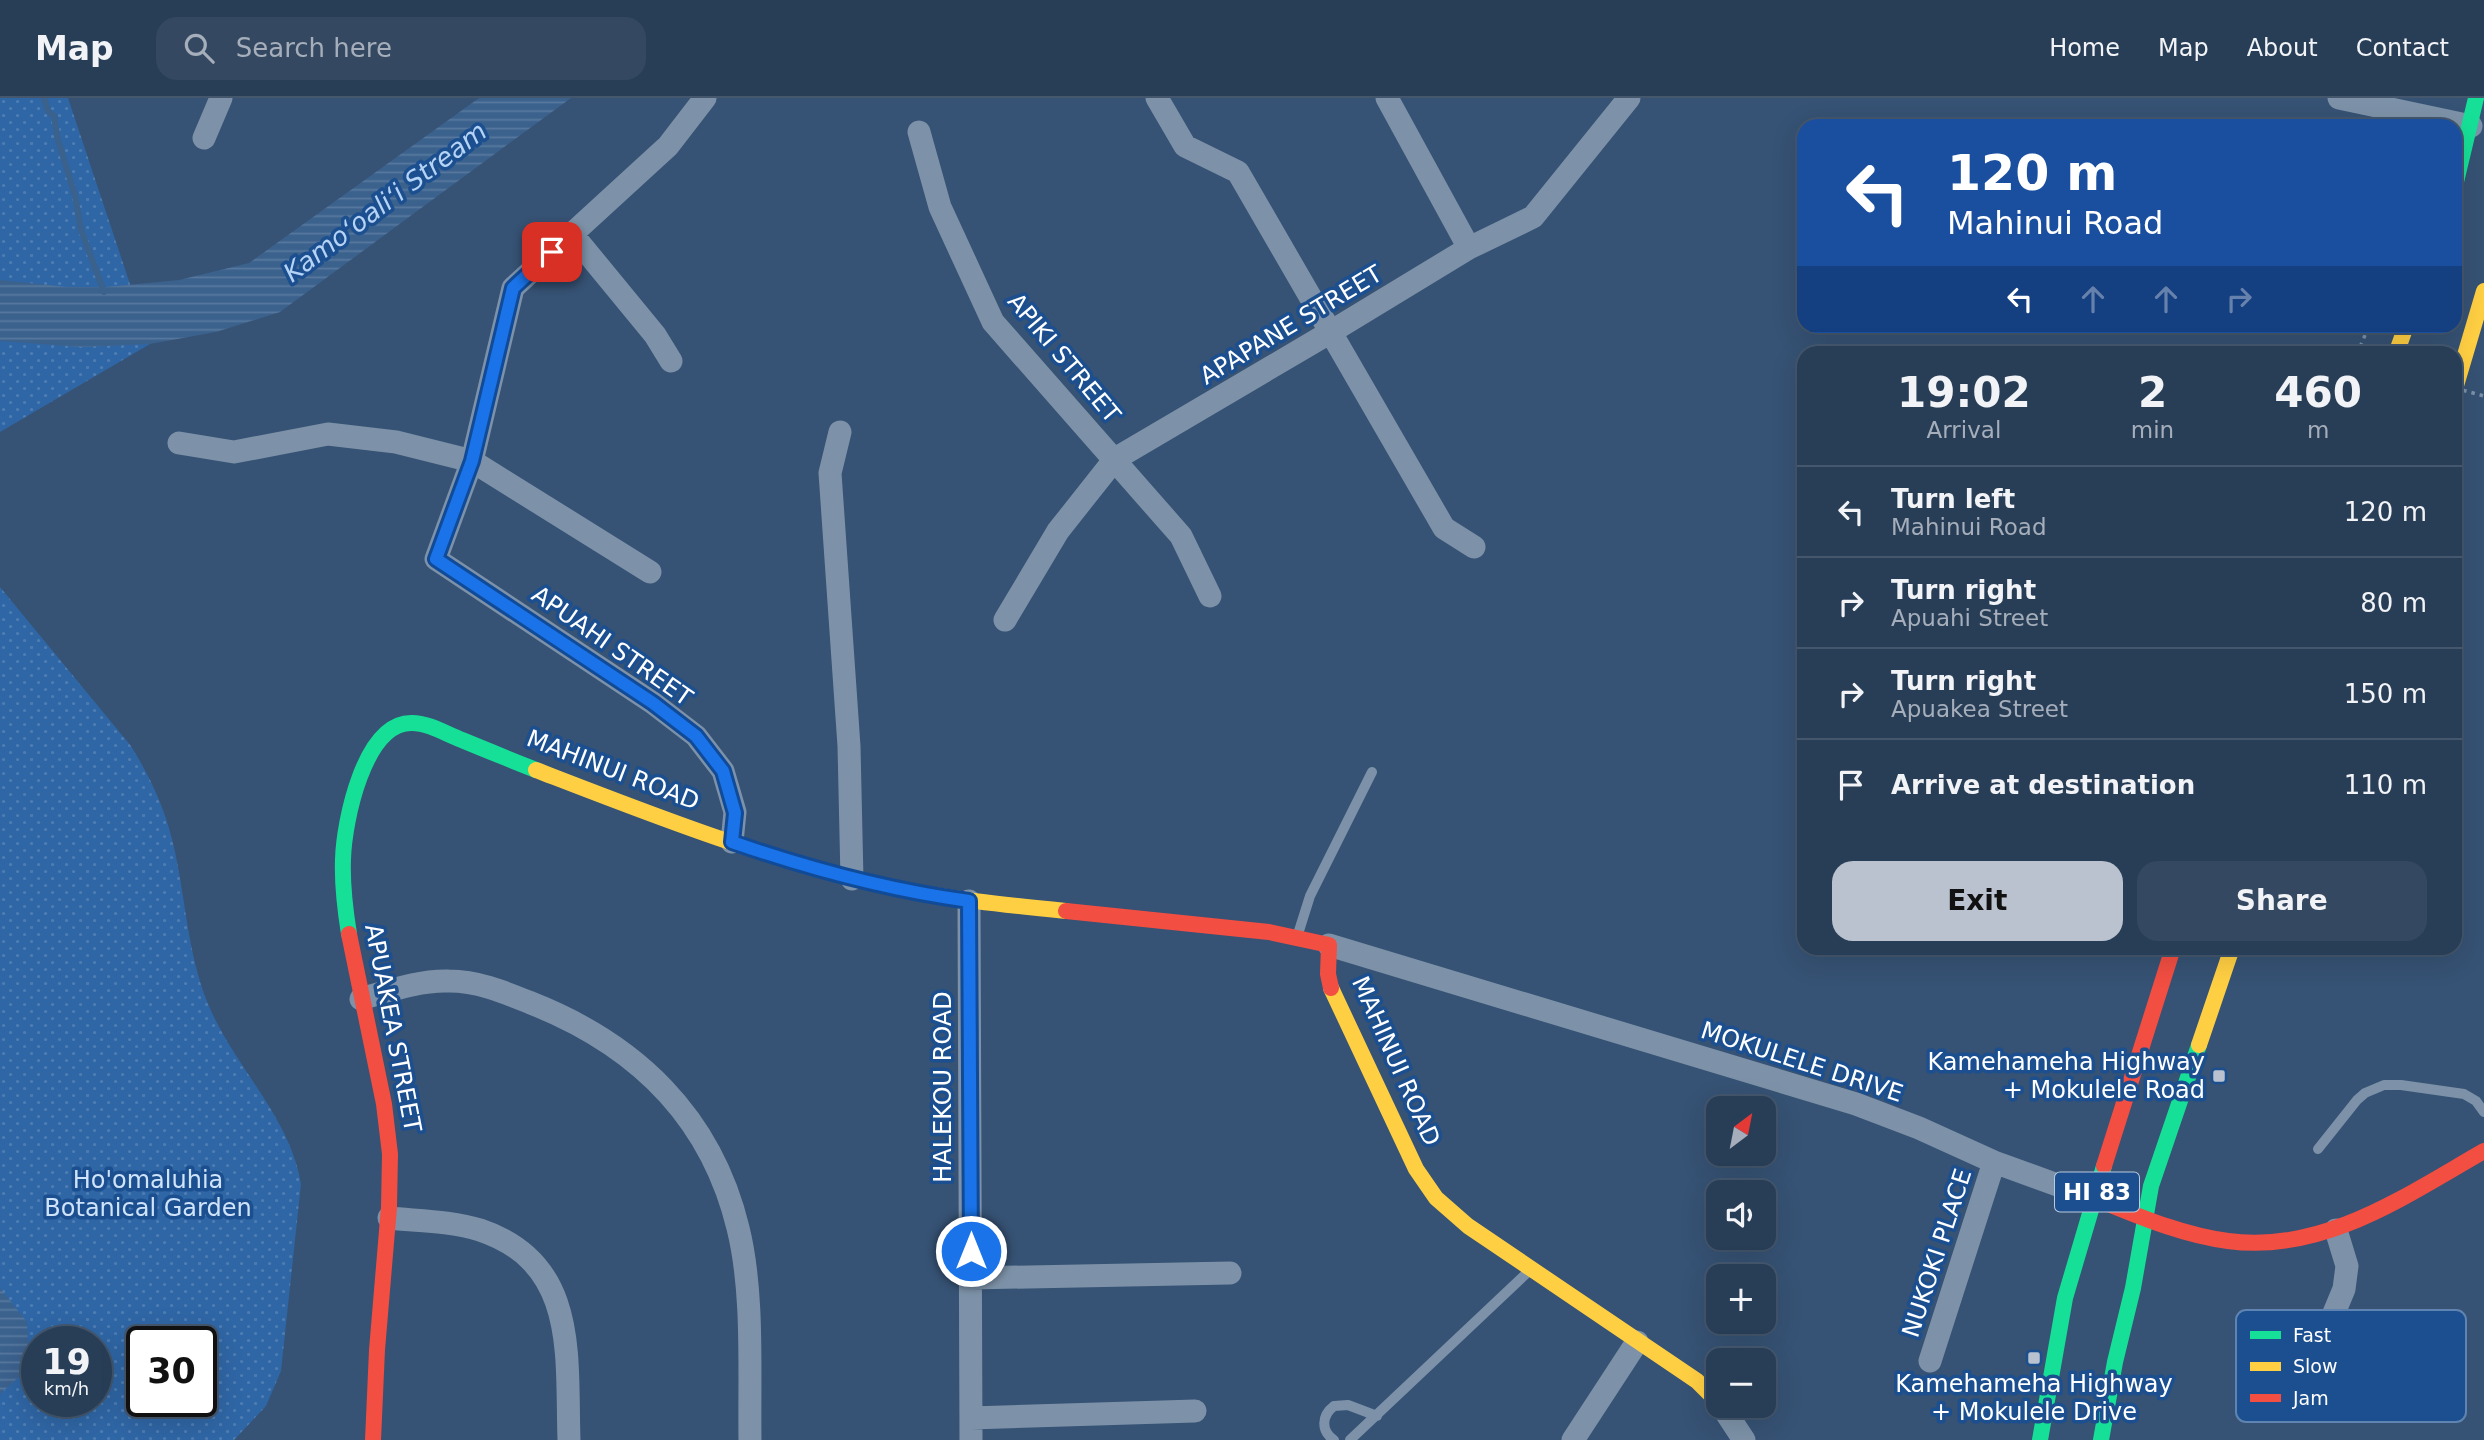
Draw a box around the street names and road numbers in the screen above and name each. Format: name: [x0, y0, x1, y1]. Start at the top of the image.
street label: APAPANE STREET: [1195, 259, 1387, 390]
street label: APIKI STREET: [1002, 288, 1126, 429]
street label: APUAHI STREET: [526, 580, 698, 712]
street label: MAHINUI ROAD: [523, 724, 703, 816]
street label: APUAKEA STREET: [359, 922, 427, 1135]
street label: MAHINUI ROAD: [1346, 972, 1446, 1150]
street label: HALEKOU ROAD: [929, 991, 957, 1183]
street label: MOKULELE DRIVE: [1697, 1016, 1907, 1108]
street label: NUKOKI PLACE: [1897, 1165, 1977, 1341]
road number: HI 83: [2055, 1172, 2139, 1212]

